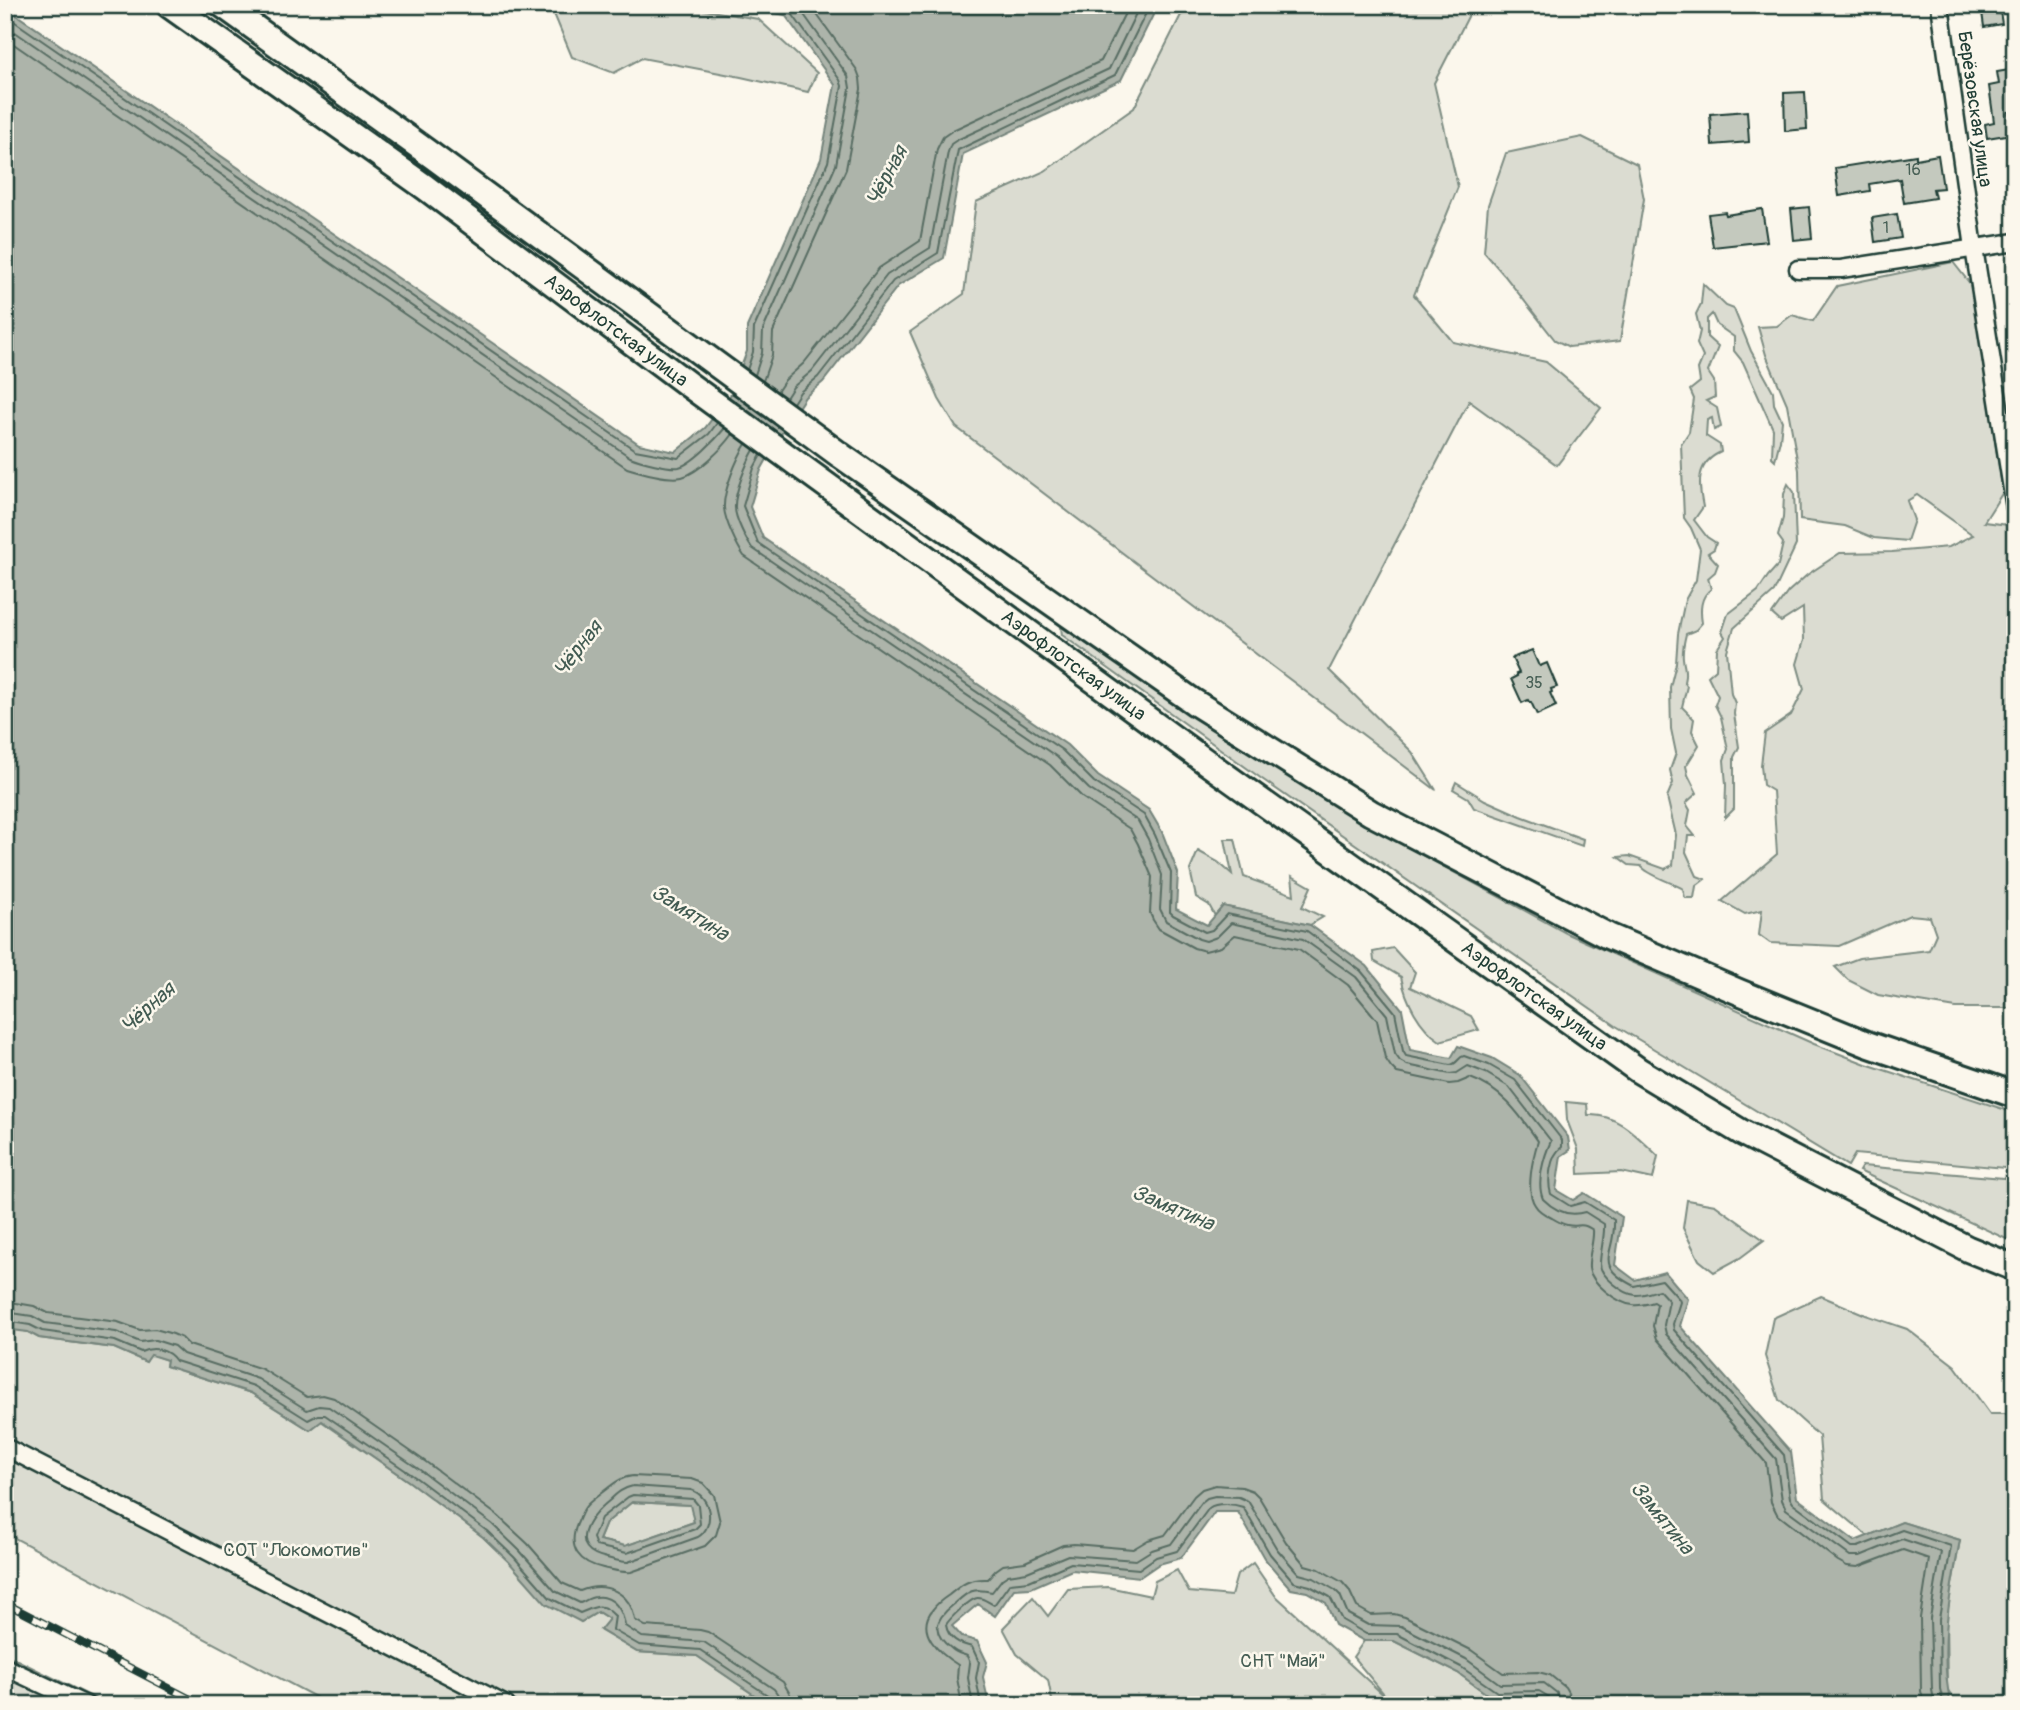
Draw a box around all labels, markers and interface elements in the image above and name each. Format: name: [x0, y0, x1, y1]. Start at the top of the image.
street label: Берёзовская улица: [1952, 29, 1998, 189]
water label: Чёрная: [860, 140, 915, 211]
house number: 16: [1905, 160, 1921, 180]
house number: 1: [1883, 218, 1889, 238]
street label: Аэрофлотская улица: [539, 269, 693, 392]
street label: Аэрофлотская улица: [996, 604, 1151, 726]
water label: Чёрная: [548, 614, 610, 683]
house number: 35: [1525, 673, 1543, 693]
water label: Замятина: [646, 879, 735, 948]
street label: Аэрофлотская улица: [1457, 936, 1612, 1056]
water label: Чёрная: [115, 975, 182, 1039]
water label: Замятина: [1128, 1179, 1219, 1238]
water label: Замятина: [1624, 1476, 1700, 1561]
park label: СОТ "Локомотив": [223, 1538, 369, 1562]
park label: СНТ "Май": [1240, 1649, 1326, 1673]

